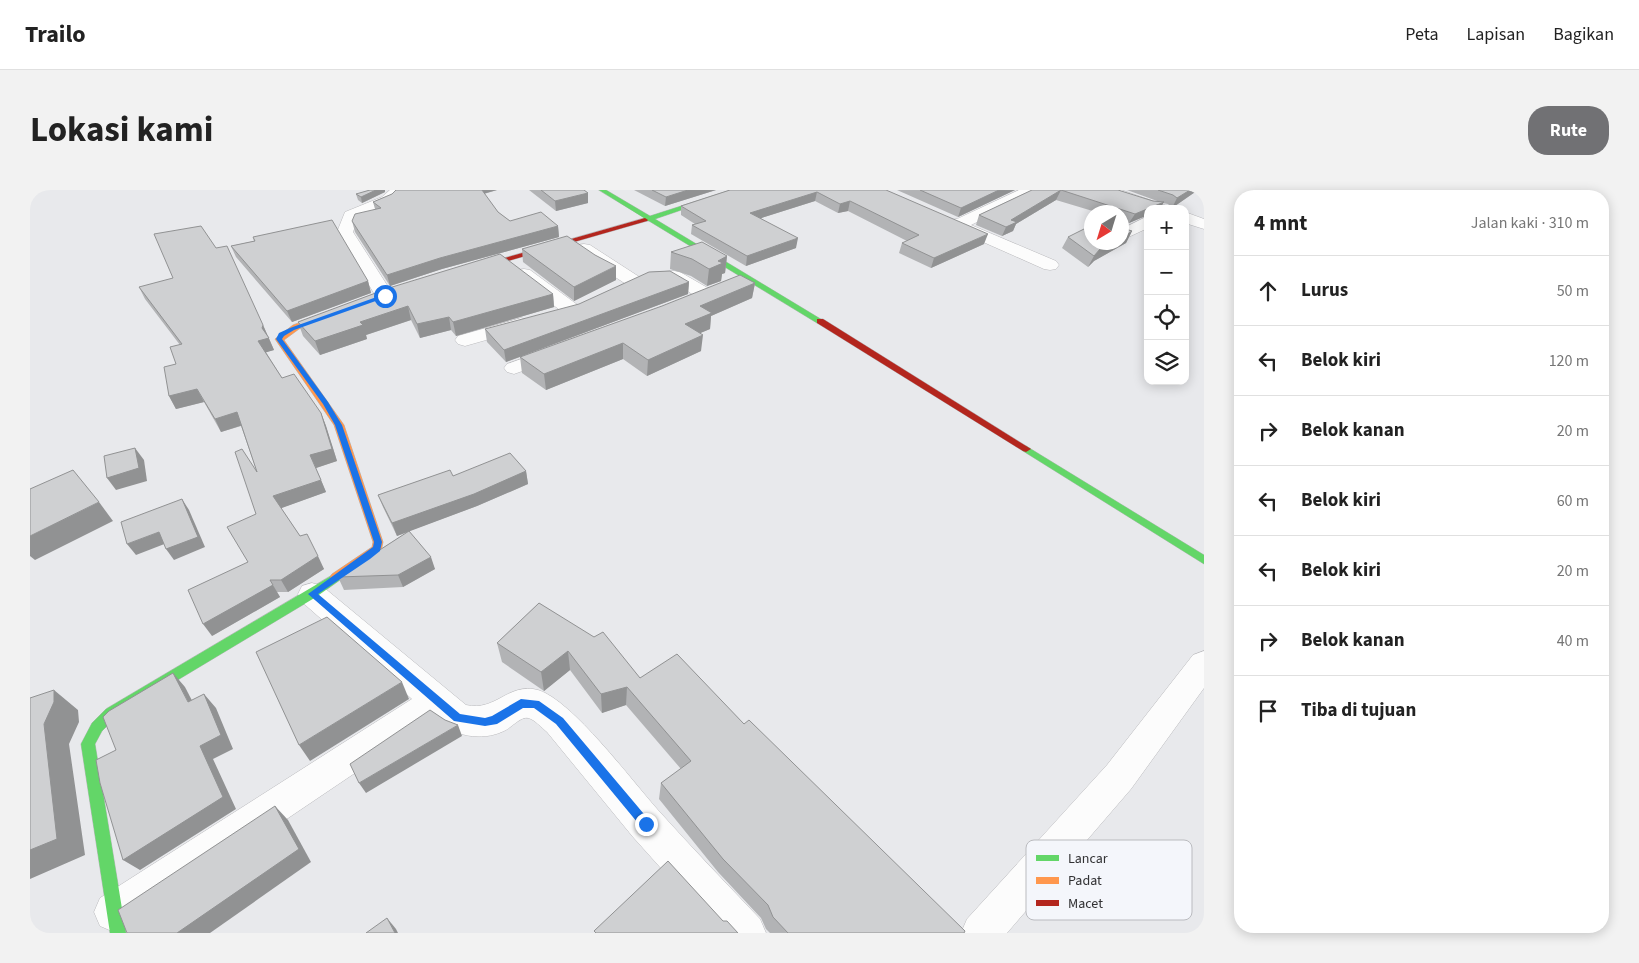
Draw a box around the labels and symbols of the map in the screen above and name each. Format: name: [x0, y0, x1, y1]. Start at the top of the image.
north arrow: [1084, 205, 1129, 250]
route start: [374, 285, 397, 308]
route end: [635, 813, 658, 836]
legend: [1026, 840, 1192, 920]
text: Lancar: [1068, 849, 1108, 869]
text: Padat: [1068, 871, 1102, 891]
text: Macet: [1068, 894, 1103, 914]

